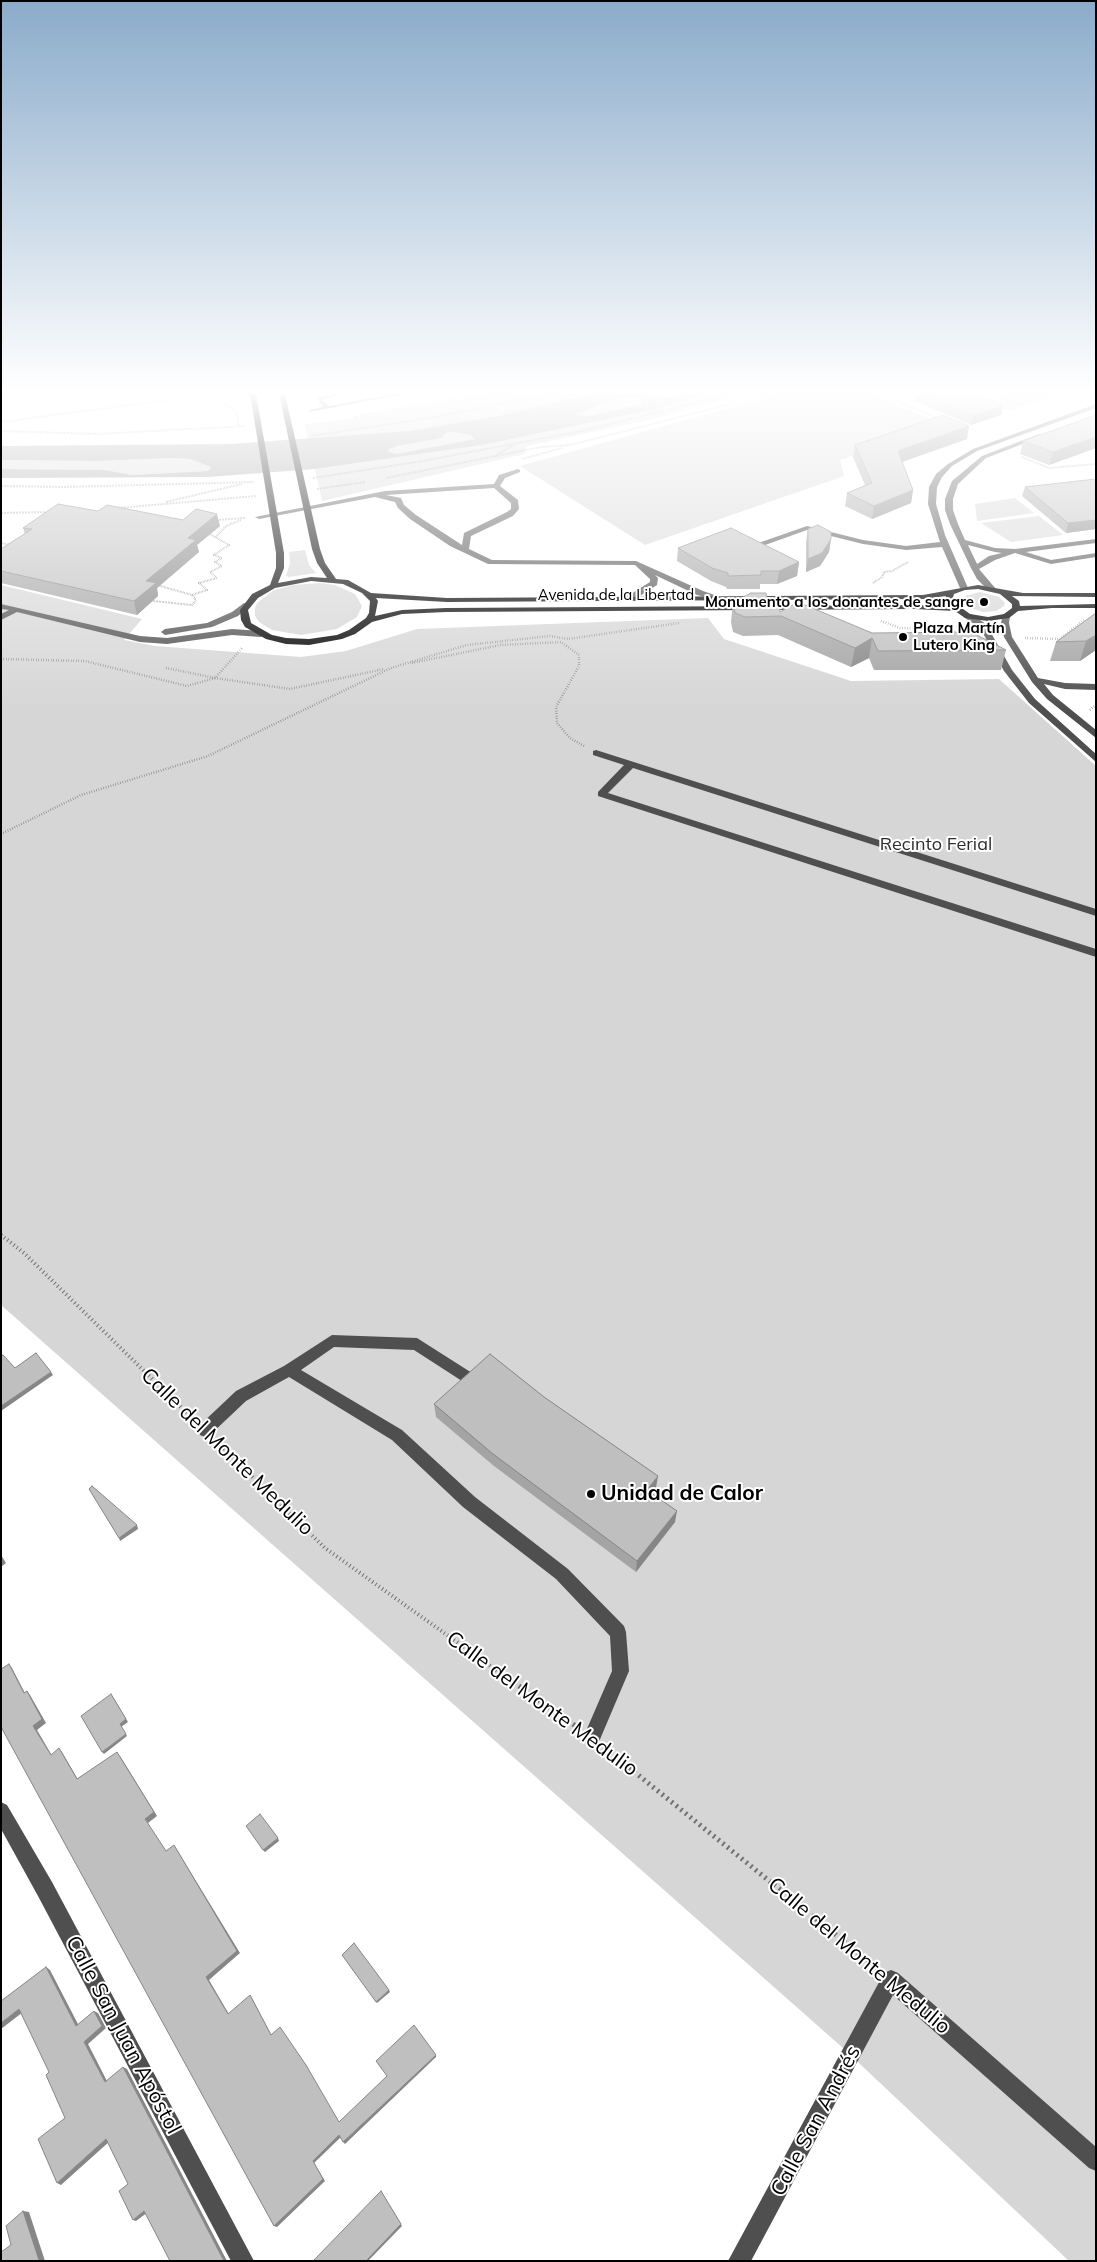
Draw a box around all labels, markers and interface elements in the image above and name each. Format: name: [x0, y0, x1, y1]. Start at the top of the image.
street label: Avenida de la Libertad: [538, 586, 694, 604]
place label: Monumento a los donantes de sangre: [705, 593, 974, 611]
marker: Monumento a los donantes de sangre: [978, 596, 990, 608]
place label: Plaza Martín Lutero King: [913, 619, 1005, 654]
marker: Plaza Martín Lutero King: [897, 631, 909, 643]
park label: Recinto Ferial: [880, 834, 992, 856]
street label: Calle del Monte Medulio: [135, 1363, 319, 1541]
place label: Unidad de Calor: [601, 1481, 763, 1507]
marker: Unidad de Calor: [585, 1488, 597, 1500]
street label: Calle del Monte Medulio: [441, 1626, 643, 1782]
street label: Calle del Monte Medulio: [763, 1872, 955, 2040]
street label: Calle San Juan Apóstol: [60, 1932, 186, 2138]
street label: Calle San Andrés: [766, 2042, 866, 2200]

